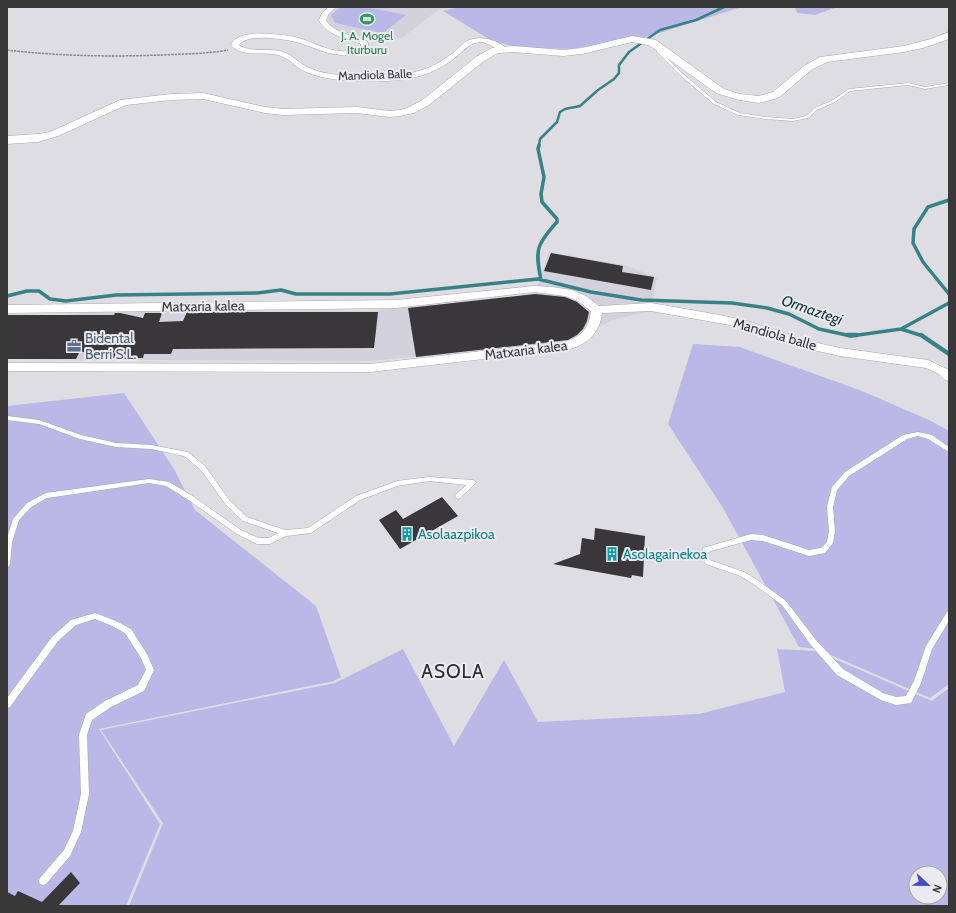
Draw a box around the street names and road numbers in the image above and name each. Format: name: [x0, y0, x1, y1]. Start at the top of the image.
street label: Mandiola Balle: [338, 66, 412, 83]
street label: Matxaria kalea: [161, 296, 245, 316]
street label: Mandiola balle: [731, 314, 819, 354]
street label: Matxaria kalea: [484, 336, 569, 364]

